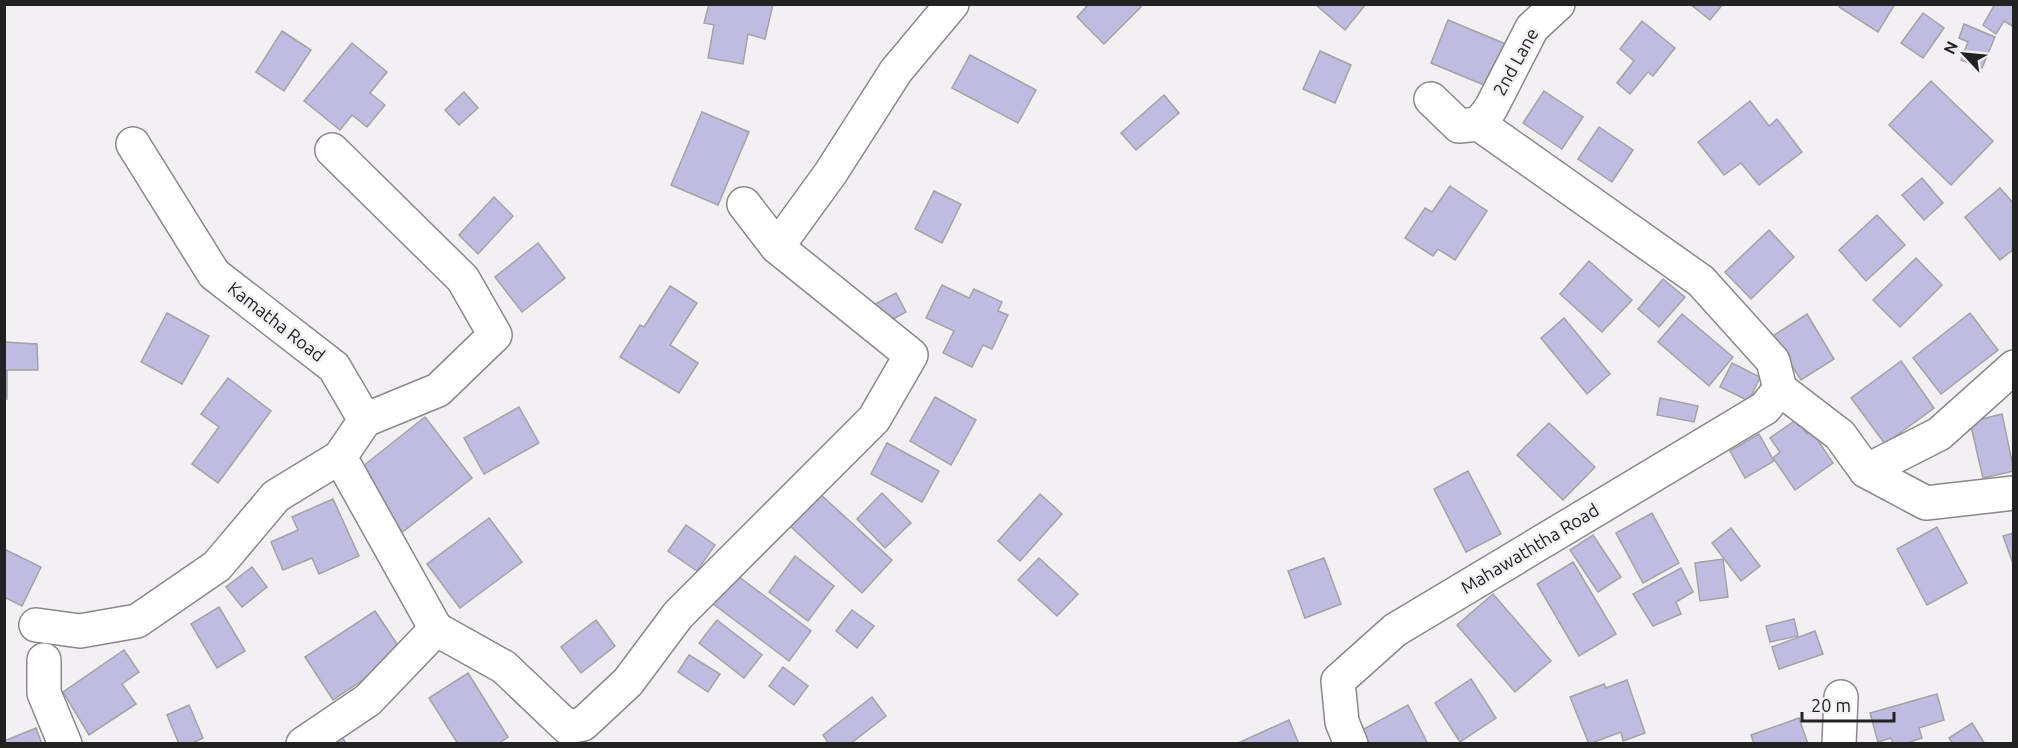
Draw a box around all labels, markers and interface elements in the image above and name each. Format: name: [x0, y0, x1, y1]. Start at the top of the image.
street label: 2nd Lane: [1489, 24, 1542, 99]
north arrow: [1934, 24, 1994, 84]
text: N: [1940, 38, 1961, 57]
street label: Kamatha Road: [224, 277, 329, 365]
street label: Mahawaththa Road: [1457, 499, 1602, 597]
scale bar: [1802, 685, 1894, 723]
text: 20 m: [1811, 695, 1851, 715]

